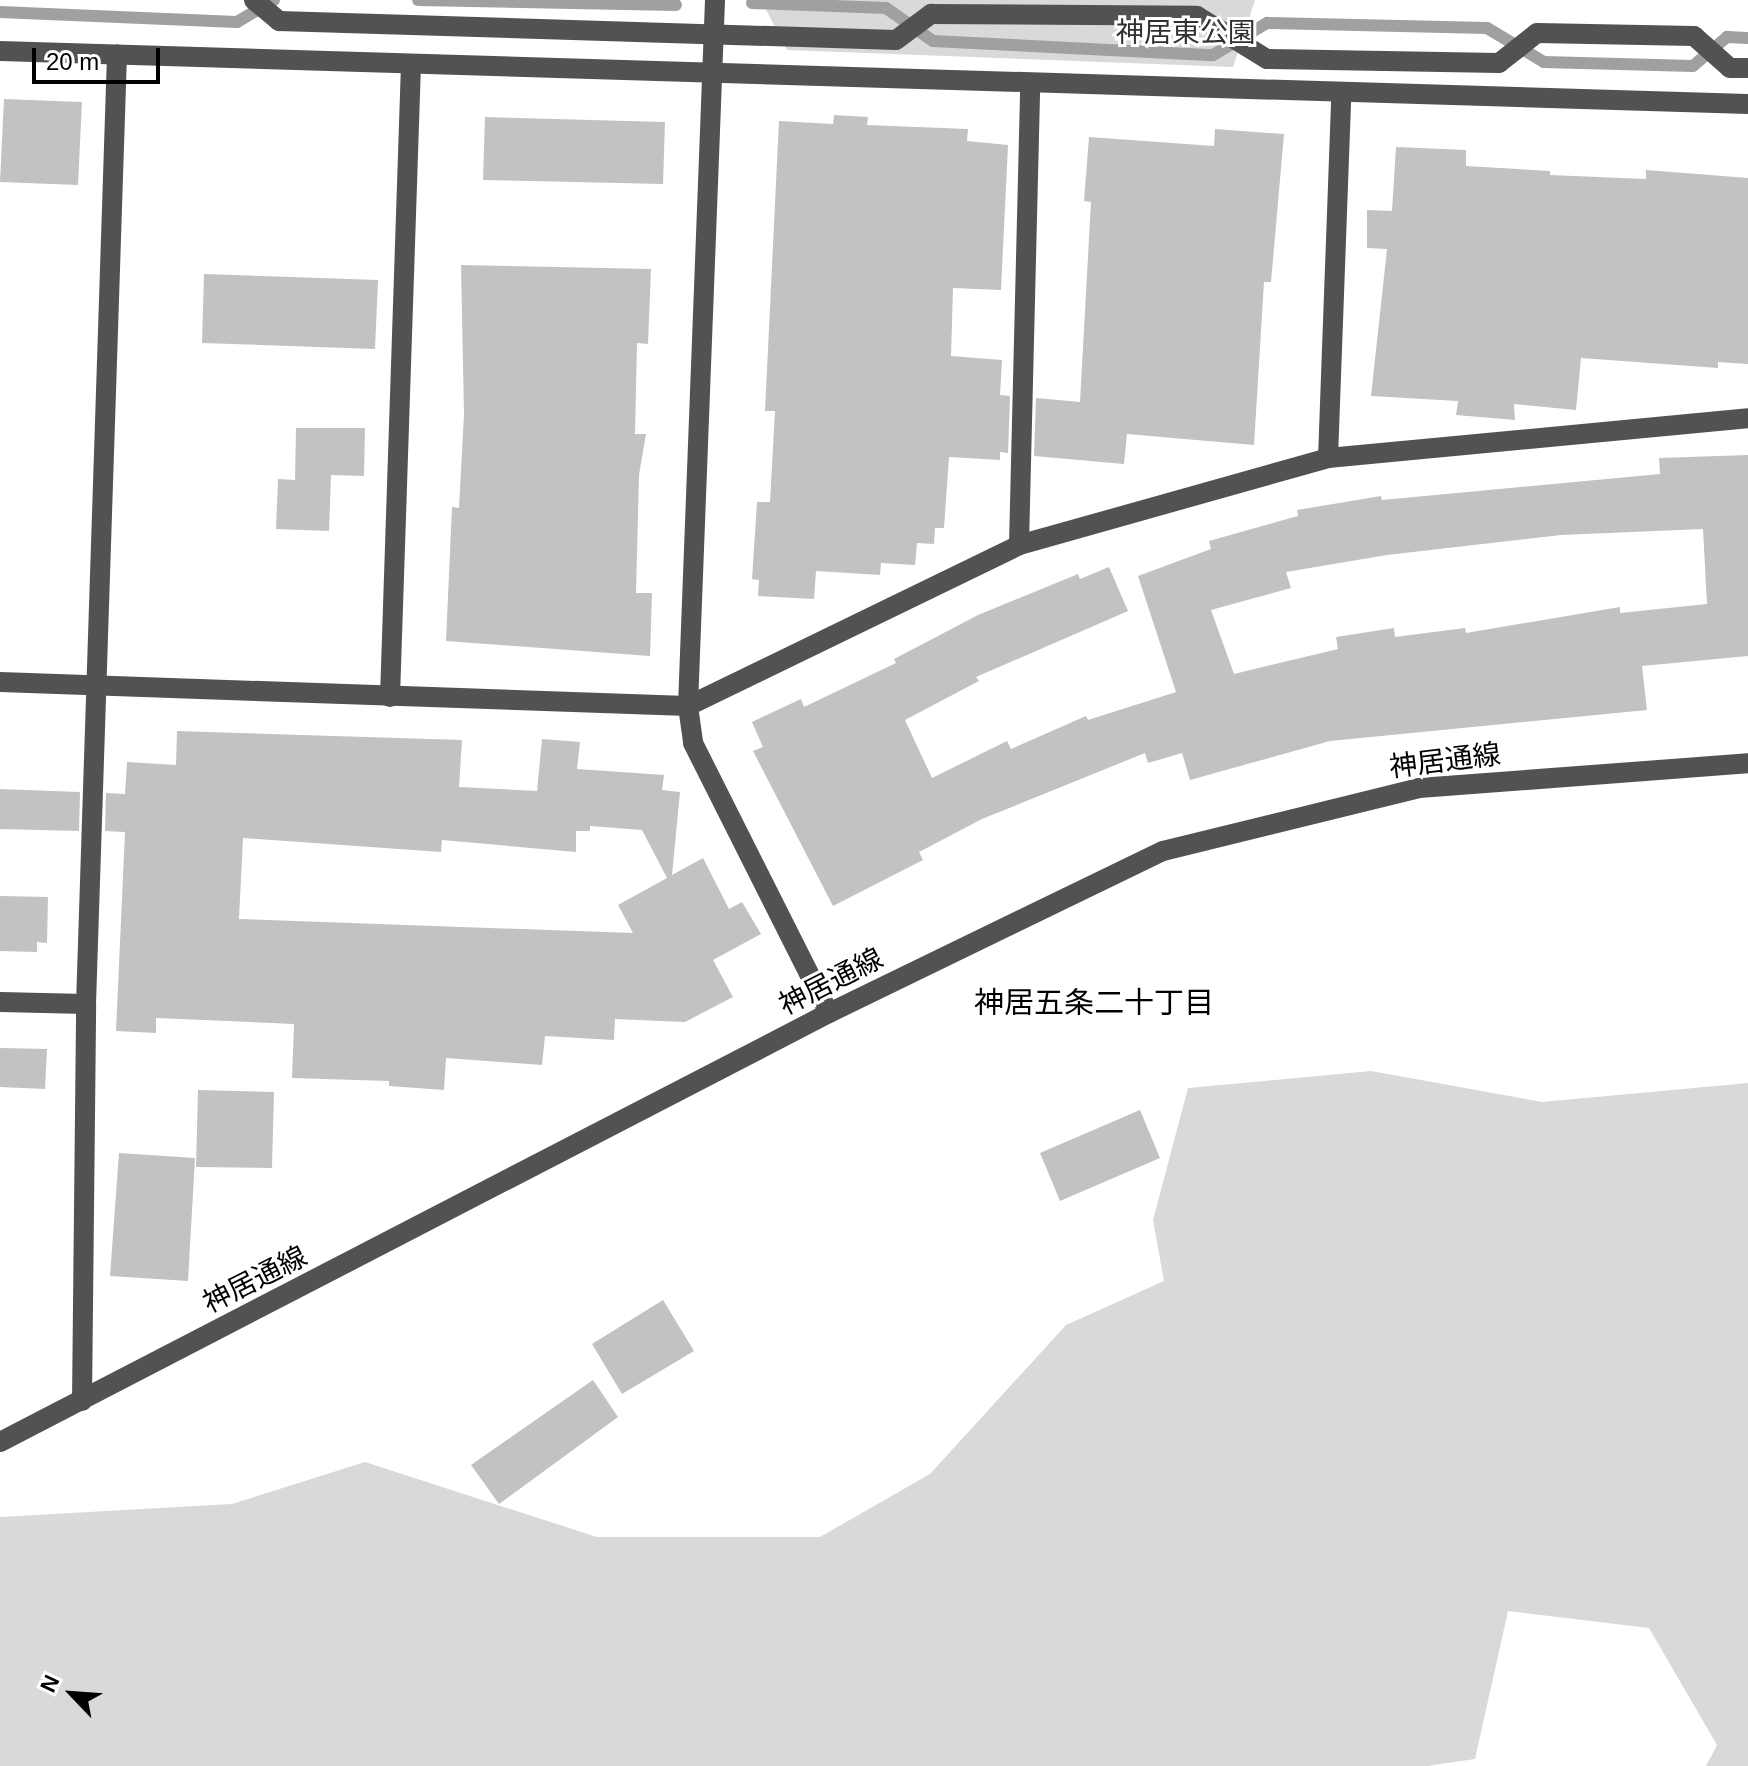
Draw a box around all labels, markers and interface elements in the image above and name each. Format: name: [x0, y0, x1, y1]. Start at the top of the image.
park label: 神居東公園: [1116, 16, 1256, 50]
scale bar: [36, 32, 164, 82]
text: 20 m: [46, 48, 99, 75]
street label: 神居通線: [1387, 738, 1503, 784]
street label: 神居通線: [773, 942, 889, 1022]
district label: 神居五条二十丁目: [974, 985, 1214, 1021]
street label: 神居通線: [197, 1240, 313, 1320]
north arrow: [32, 1654, 112, 1734]
text: N: [35, 1671, 64, 1696]

